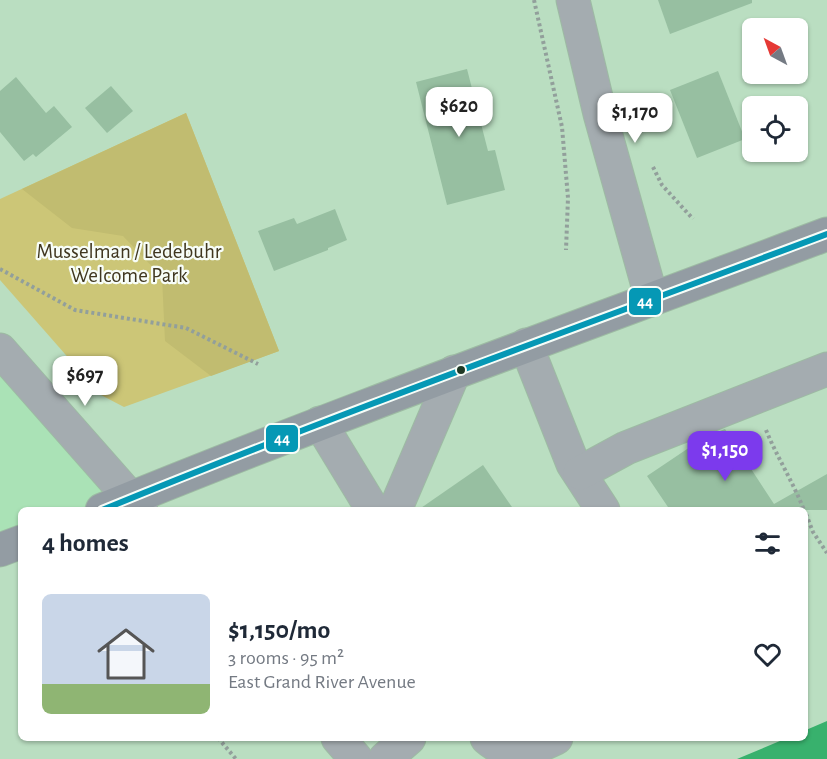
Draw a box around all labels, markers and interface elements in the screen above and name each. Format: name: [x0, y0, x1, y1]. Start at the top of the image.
north arrow: [742, 18, 808, 84]
map controls: [742, 18, 808, 162]
pin: $620: [423, 87, 495, 138]
pin: $1,170: [586, 93, 684, 144]
text: $620: [440, 96, 478, 116]
button: locate: [742, 96, 808, 162]
text: $1,170: [611, 102, 659, 122]
park label: Musselman / Ledebuhr Welcome Park: [36, 241, 222, 286]
line badge: 44: [628, 287, 662, 316]
text: 44: [637, 294, 653, 310]
pin: $697: [49, 356, 121, 407]
unlabelled marker: [455, 364, 467, 376]
text: $697: [67, 365, 103, 385]
line badge: 44: [265, 424, 299, 453]
text: 44: [274, 431, 290, 447]
pin: $1,150: [676, 431, 774, 482]
text: $1,150: [701, 440, 749, 460]
icon: filters: [751, 527, 784, 560]
text: 4 homes: [42, 530, 129, 556]
text: $1,150/mo: [228, 617, 330, 643]
icon: home: [90, 618, 162, 690]
icon: heart: [751, 638, 784, 671]
text: 3 rooms · 95 m²: [228, 648, 344, 668]
text: East Grand River Avenue: [228, 672, 416, 692]

